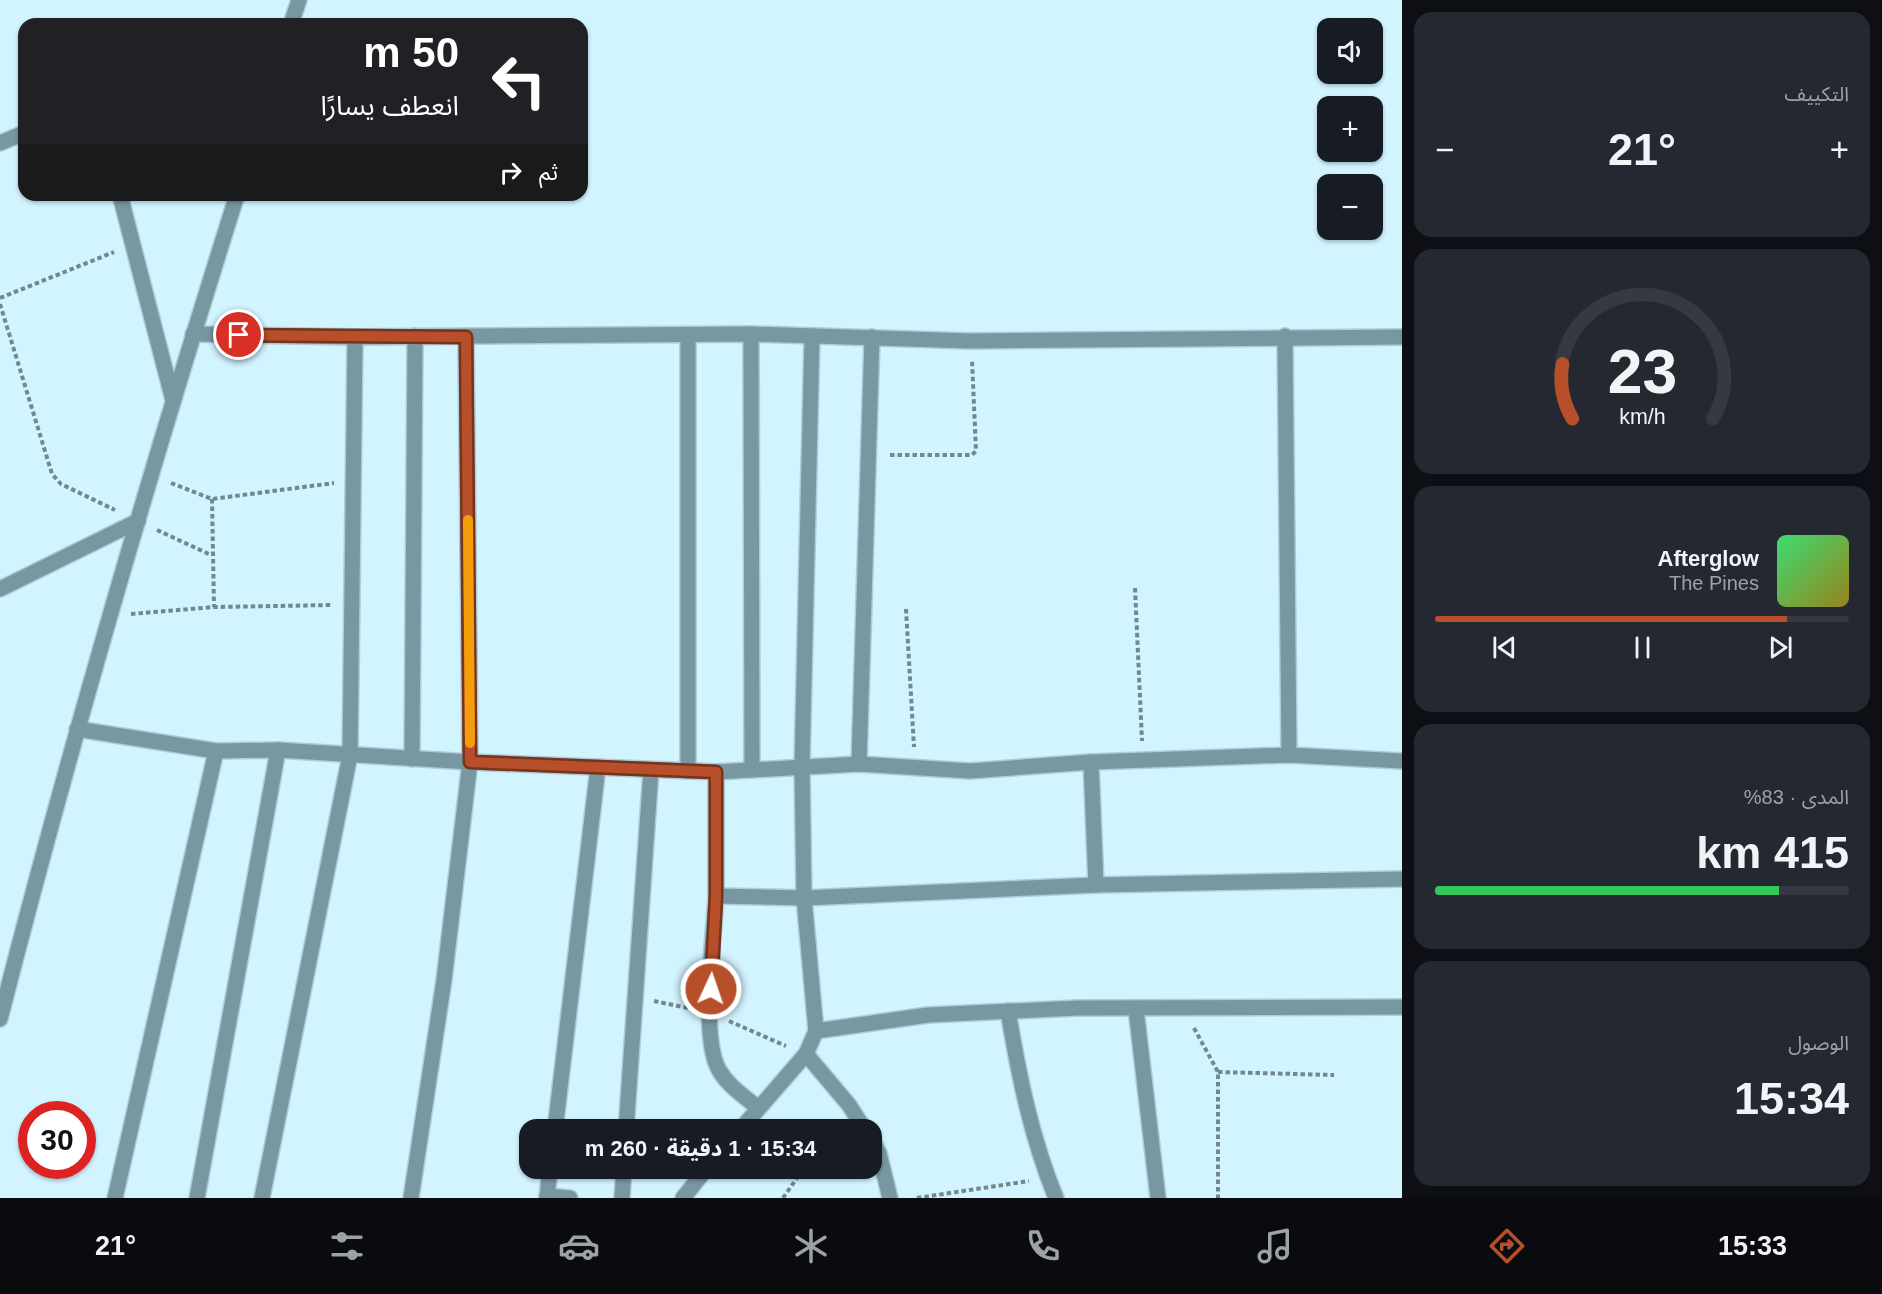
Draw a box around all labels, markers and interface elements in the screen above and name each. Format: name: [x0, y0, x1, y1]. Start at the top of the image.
map controls: [1317, 18, 1383, 240]
button: sound: [1317, 18, 1383, 84]
text: 50 m: [363, 29, 459, 76]
icon: left: [480, 42, 558, 120]
text: التكييف: [1785, 83, 1849, 105]
text: انعطف يسارًا: [320, 91, 459, 121]
button: +: [1317, 96, 1383, 162]
text: 21°: [1608, 124, 1676, 175]
text: −: [1435, 131, 1454, 168]
text: +: [1830, 131, 1849, 168]
icon: right: [494, 156, 527, 189]
text: ثم: [539, 160, 558, 185]
button: −: [1317, 174, 1383, 240]
pin: [213, 309, 264, 360]
icon: arrive: [222, 318, 255, 351]
text: 23: [1607, 337, 1677, 406]
text: km/h: [1619, 405, 1665, 429]
text: Afterglow: [1658, 546, 1759, 571]
text: The Pines: [1669, 572, 1759, 594]
icon: previous: [1488, 631, 1521, 664]
icon: pause: [1626, 631, 1659, 664]
icon: next: [1764, 631, 1797, 664]
text: المدى · 83%: [1744, 786, 1849, 808]
text: 415 km: [1696, 827, 1849, 878]
position arrow: [679, 957, 743, 1021]
text: الوصول: [1788, 1032, 1849, 1054]
text: 15:34: [1734, 1073, 1849, 1124]
speed limit sign: 30: [18, 1101, 96, 1179]
text: 15:34 · 1 دقيقة · 260 m: [585, 1136, 816, 1161]
icon: filters: [326, 1225, 368, 1267]
icon: car: [558, 1225, 600, 1267]
icon: climate: [790, 1225, 832, 1267]
icon: phone: [1022, 1225, 1064, 1267]
icon: music: [1254, 1225, 1296, 1267]
icon: directions: [1486, 1225, 1528, 1267]
text: 21°: [95, 1231, 136, 1261]
text: 15:33: [1718, 1231, 1787, 1261]

